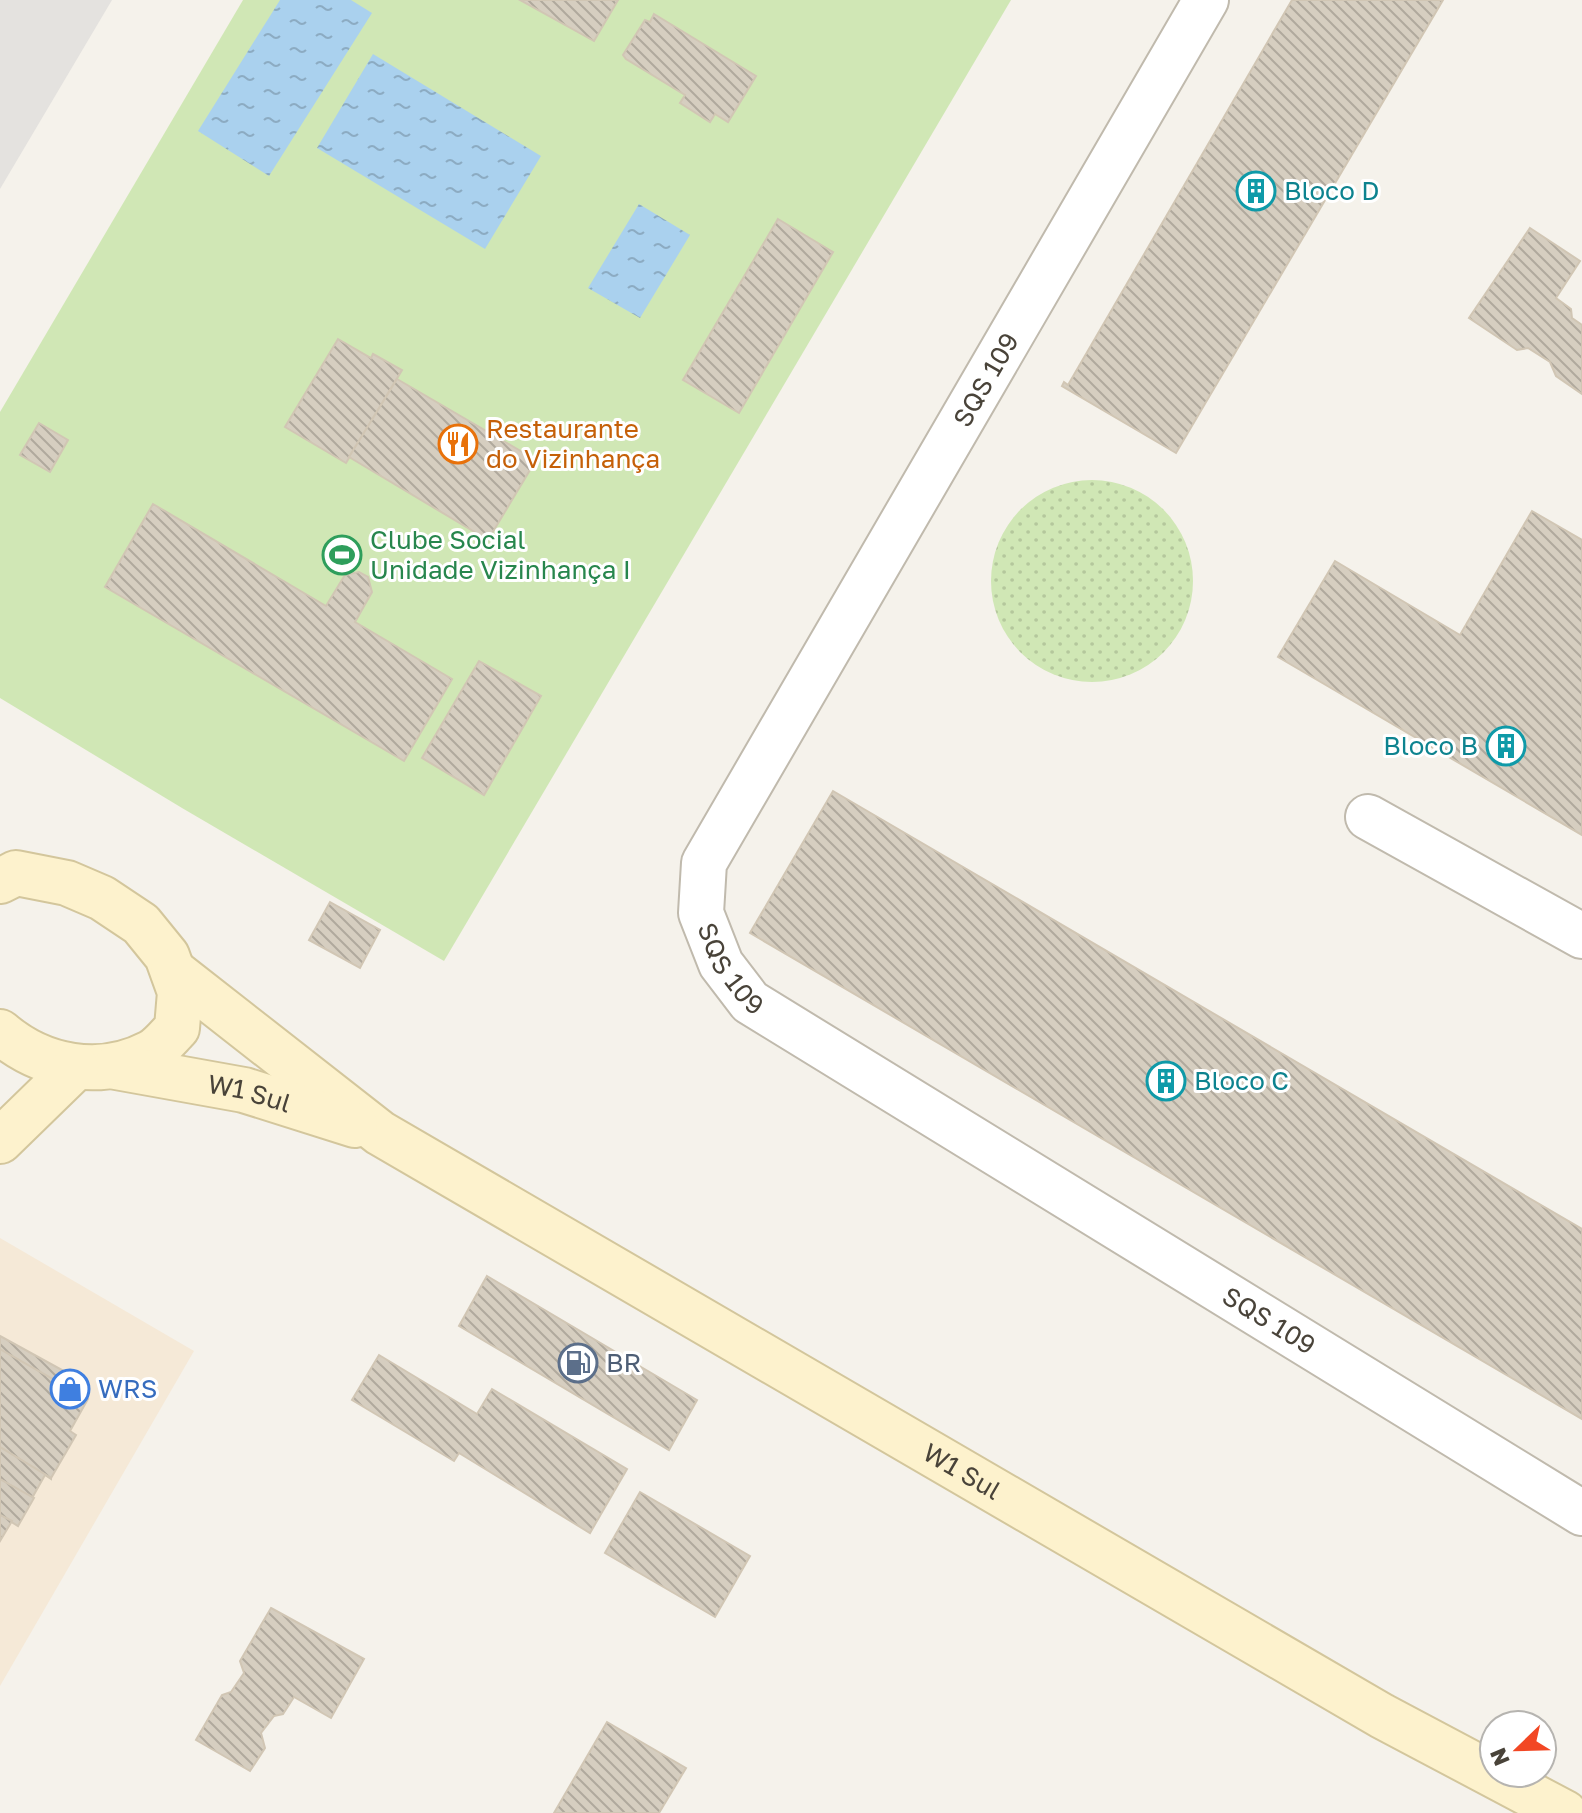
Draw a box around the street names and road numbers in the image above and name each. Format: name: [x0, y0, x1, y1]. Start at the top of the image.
street label: SQS 109: [946, 327, 1025, 432]
street label: SQS 109: [691, 918, 769, 1021]
street label: W1 Sul: [205, 1068, 295, 1119]
street label: SQS 109: [1217, 1280, 1321, 1361]
street label: W1 Sul: [918, 1436, 1007, 1506]

